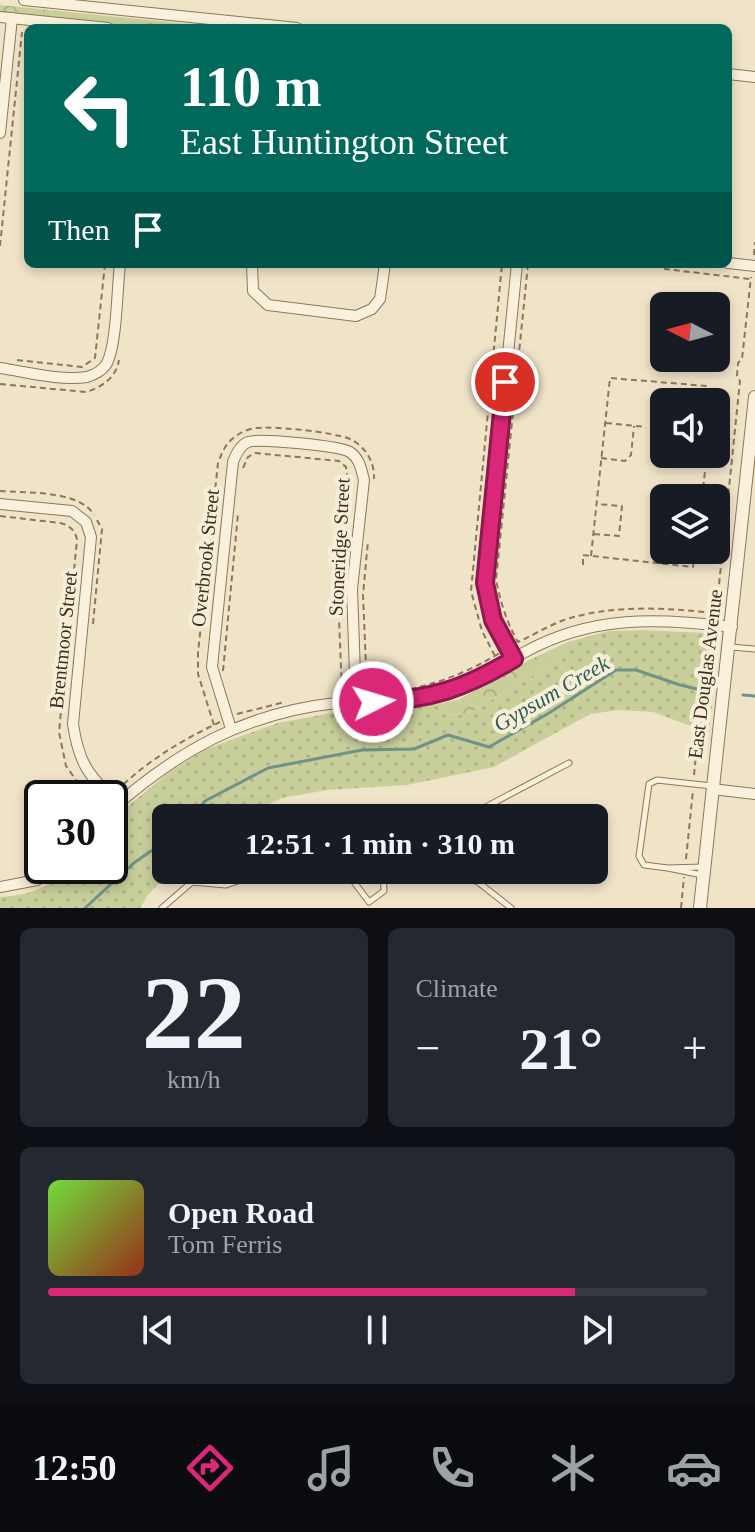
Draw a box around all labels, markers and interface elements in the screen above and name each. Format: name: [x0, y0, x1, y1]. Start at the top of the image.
icon: left: [48, 56, 152, 160]
text: 110 m: [180, 56, 322, 118]
text: East Huntington Street: [180, 122, 508, 162]
icon: arrive: [126, 208, 170, 252]
text: Then: [48, 213, 110, 246]
north arrow: [650, 292, 730, 372]
map controls: [650, 292, 730, 564]
pin: [471, 348, 539, 416]
icon: arrive: [483, 360, 527, 404]
button: sound: [650, 388, 730, 468]
street label: Stoneridge Street: [324, 477, 355, 617]
button: layers: [650, 484, 730, 564]
street label: Overbrook Street: [187, 488, 223, 628]
street label: Brentmoor Street: [45, 570, 81, 710]
street label: East Douglas Avenue: [684, 588, 727, 760]
water label: Gypsum Creek: [489, 650, 615, 737]
position arrow: [331, 660, 415, 744]
speed limit sign: 30: [24, 780, 128, 884]
text: 12:51 · 1 min · 310 m: [245, 827, 515, 860]
text: 22: [142, 955, 246, 1070]
text: Climate: [416, 974, 498, 1003]
text: 21°: [519, 1016, 603, 1082]
text: −: [416, 1024, 440, 1073]
text: +: [682, 1024, 707, 1073]
text: km/h: [167, 1065, 220, 1094]
text: Open Road: [168, 1196, 314, 1229]
text: Tom Ferris: [168, 1230, 282, 1259]
icon: previous: [136, 1308, 180, 1352]
icon: pause: [355, 1308, 399, 1352]
icon: next: [575, 1308, 619, 1352]
icon: directions: [182, 1440, 238, 1496]
icon: music: [303, 1440, 359, 1496]
icon: phone: [424, 1440, 480, 1496]
icon: climate: [545, 1440, 601, 1496]
icon: car: [666, 1440, 722, 1496]
text: 12:50: [33, 1448, 117, 1488]

